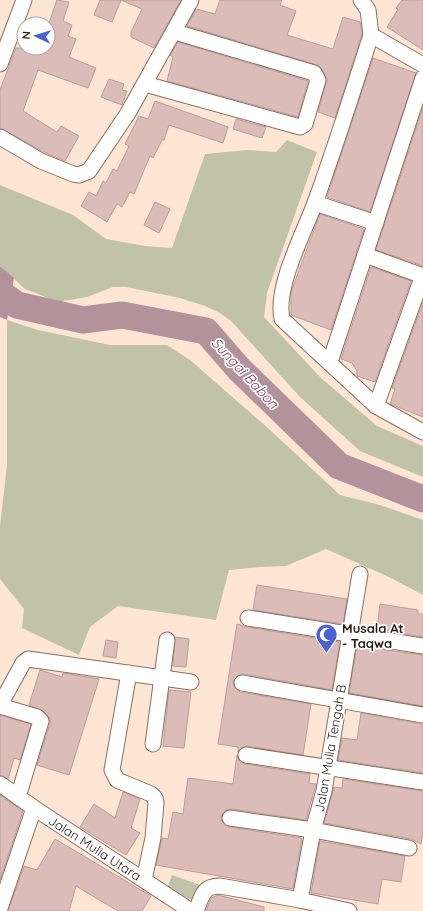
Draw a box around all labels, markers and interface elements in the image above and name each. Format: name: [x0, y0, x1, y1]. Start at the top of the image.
north arrow: [16, 16, 56, 56]
text: N: [19, 31, 33, 40]
water label: Sungai Babon: [208, 334, 283, 413]
place label: Musala At - Taqwa: [342, 620, 404, 651]
mosque icon: Musala At - Taqwa: [313, 622, 339, 655]
street label: Jalan Mulia Tengah B: [311, 683, 349, 813]
street label: Jalan Mulia Utara: [46, 812, 144, 884]

